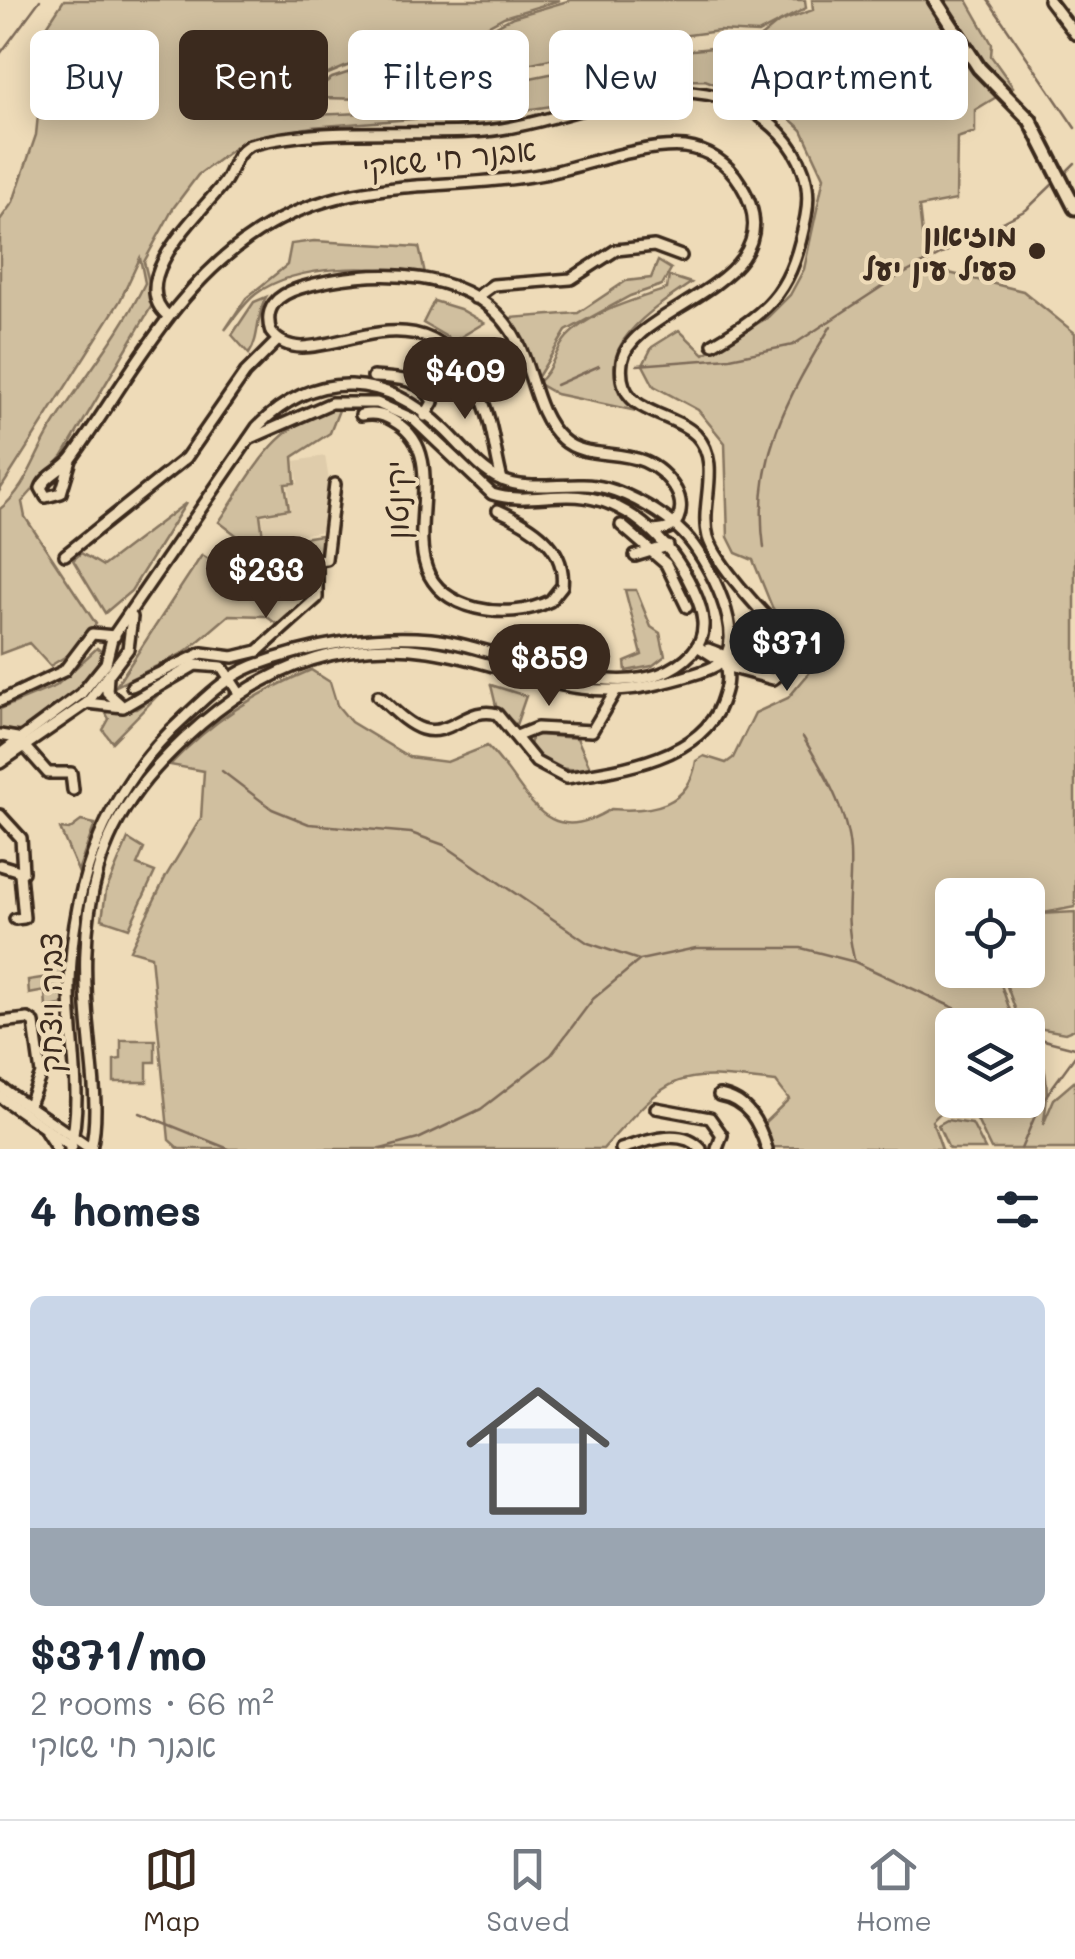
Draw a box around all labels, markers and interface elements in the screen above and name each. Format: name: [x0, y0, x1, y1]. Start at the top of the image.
chip: Buy: [30, 30, 159, 120]
chip: Rent: [179, 30, 328, 120]
chip: Filters: [348, 30, 529, 120]
chip: New: [549, 30, 693, 120]
chip: Apartment: [713, 30, 968, 120]
street label: אבנר חי שאקי: [360, 128, 538, 186]
place label: מוזיאון פעיל עין יעל: [863, 214, 1017, 288]
marker: מוזיאון פעיל עין יעל: [1026, 240, 1048, 262]
pin: $409: [406, 337, 524, 422]
text: $409: [425, 348, 505, 390]
street label: יקינטון: [375, 460, 418, 540]
pin: $233: [207, 536, 325, 621]
text: $233: [228, 547, 304, 589]
pin: $371: [728, 609, 846, 694]
text: $371: [752, 620, 822, 662]
pin: $859: [490, 624, 608, 709]
text: $859: [510, 635, 588, 677]
map controls: [935, 878, 1045, 1118]
button: locate: [935, 878, 1045, 988]
street label: צביה ויצחק: [30, 933, 70, 1073]
button: layers: [935, 1008, 1045, 1118]
text: 4 homes: [30, 1182, 201, 1237]
icon: filters: [990, 1182, 1045, 1237]
icon: home: [448, 1361, 628, 1541]
text: $371/mo: [30, 1626, 207, 1681]
text: 2 rooms · 66 m²: [30, 1681, 274, 1723]
text: אבנר חי שאקי: [30, 1723, 216, 1765]
tab: Map: [143, 1842, 200, 1938]
tab: Saved: [486, 1842, 569, 1938]
tab: Home: [856, 1842, 932, 1938]

